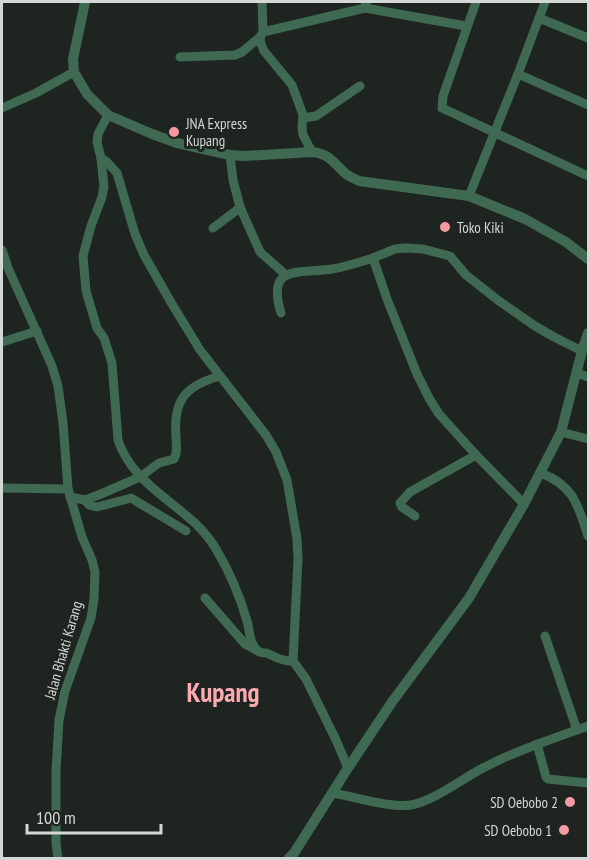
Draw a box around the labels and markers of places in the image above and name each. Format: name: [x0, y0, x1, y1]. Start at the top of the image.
place label: JNA Express Kupang: [185, 114, 247, 150]
marker: JNA Express Kupang: [167, 125, 181, 139]
place label: Toko Kiki: [457, 218, 504, 237]
marker: Toko Kiki: [438, 220, 452, 234]
place label: SD Oebobo 2: [490, 793, 558, 812]
marker: SD Oebobo 2: [563, 795, 577, 809]
place label: SD Oebobo 1: [484, 821, 552, 840]
marker: SD Oebobo 1: [557, 823, 571, 837]

